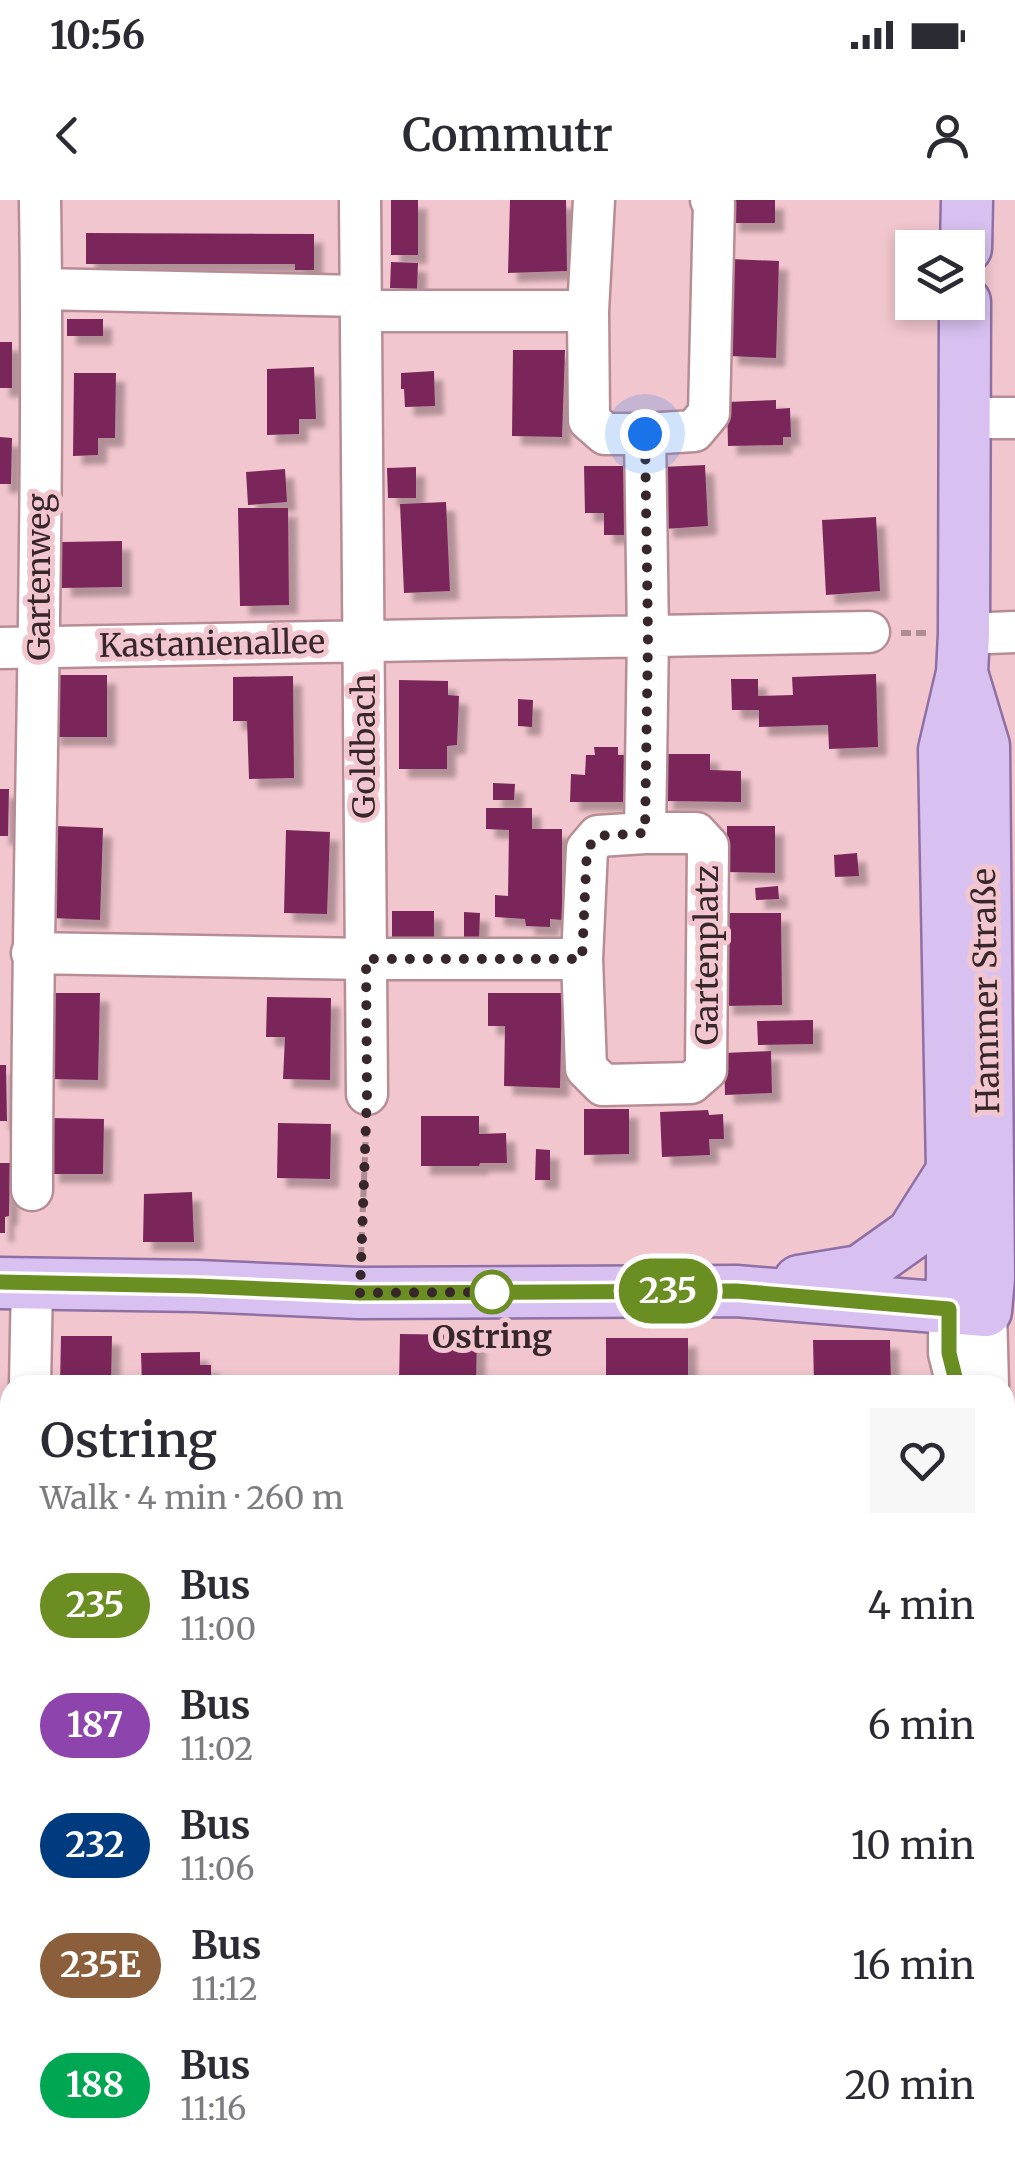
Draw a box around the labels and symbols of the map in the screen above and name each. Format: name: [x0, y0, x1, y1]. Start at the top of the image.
your location: [620, 409, 670, 459]
street label: Gartenweg: [19, 493, 59, 661]
street label: Kastanienallee: [99, 622, 325, 666]
street label: Goldbach: [344, 673, 384, 819]
street label: Gartenplatz: [687, 865, 727, 1045]
street label: Hammer Straße: [964, 868, 1008, 1114]
line badge: 235: [610, 1258, 726, 1324]
marker: Ostring: [471, 1271, 513, 1313]
place label: Ostring: [432, 1317, 552, 1357]

